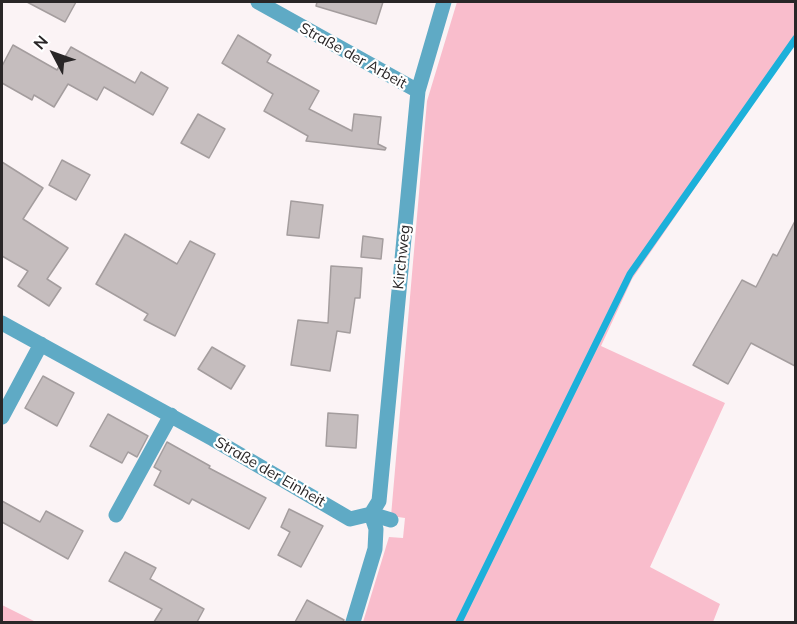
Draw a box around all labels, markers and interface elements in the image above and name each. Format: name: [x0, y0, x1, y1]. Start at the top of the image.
street label: Straße der Arbeit: [296, 19, 410, 93]
north arrow: [24, 24, 84, 84]
text: N: [29, 31, 52, 53]
street label: Kirchweg: [390, 224, 414, 290]
street label: Straße der Einheit: [212, 433, 328, 511]

